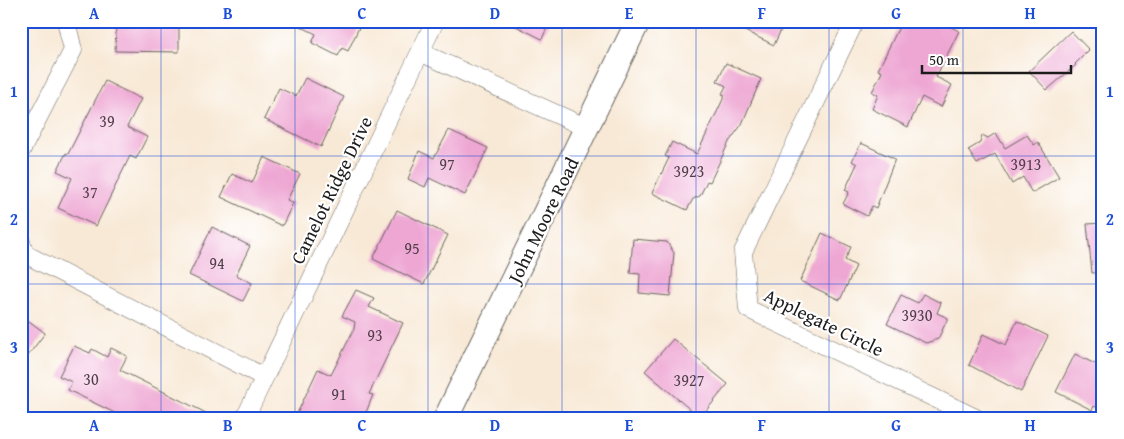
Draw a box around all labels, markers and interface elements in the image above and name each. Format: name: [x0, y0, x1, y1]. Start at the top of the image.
text: A: [89, 1, 100, 25]
text: B: [223, 1, 233, 25]
text: C: [357, 1, 367, 25]
text: D: [490, 1, 500, 25]
text: E: [625, 1, 634, 25]
text: F: [758, 1, 766, 25]
text: G: [891, 1, 901, 25]
text: H: [1024, 1, 1036, 25]
scale bar: [922, 42, 1070, 74]
text: 50 m: [929, 49, 960, 70]
text: 1: [10, 79, 18, 103]
text: 1: [1106, 79, 1114, 103]
house number: 39: [99, 109, 115, 133]
street label: Camelot Ridge Drive: [283, 111, 379, 269]
house number: 97: [439, 152, 455, 176]
street label: John Moore Road: [500, 152, 586, 289]
house number: 3913: [1011, 152, 1041, 176]
house number: 3923: [674, 159, 704, 183]
house number: 37: [82, 180, 98, 204]
text: 2: [10, 207, 18, 231]
text: 2: [1106, 207, 1114, 231]
house number: 95: [404, 236, 420, 260]
house number: 94: [209, 251, 225, 275]
street label: Applegate Circle: [759, 281, 889, 363]
house number: 3930: [902, 303, 933, 327]
house number: 93: [367, 323, 383, 347]
text: 3: [10, 335, 18, 359]
text: 3: [1106, 335, 1114, 359]
house number: 30: [83, 367, 99, 391]
house number: 3927: [674, 368, 705, 392]
house number: 91: [331, 382, 347, 406]
text: A: [89, 413, 100, 437]
text: B: [223, 413, 233, 437]
text: C: [357, 413, 367, 437]
text: D: [490, 413, 500, 437]
text: E: [625, 413, 634, 437]
text: F: [758, 413, 766, 437]
text: G: [891, 413, 901, 437]
text: H: [1024, 413, 1036, 437]

